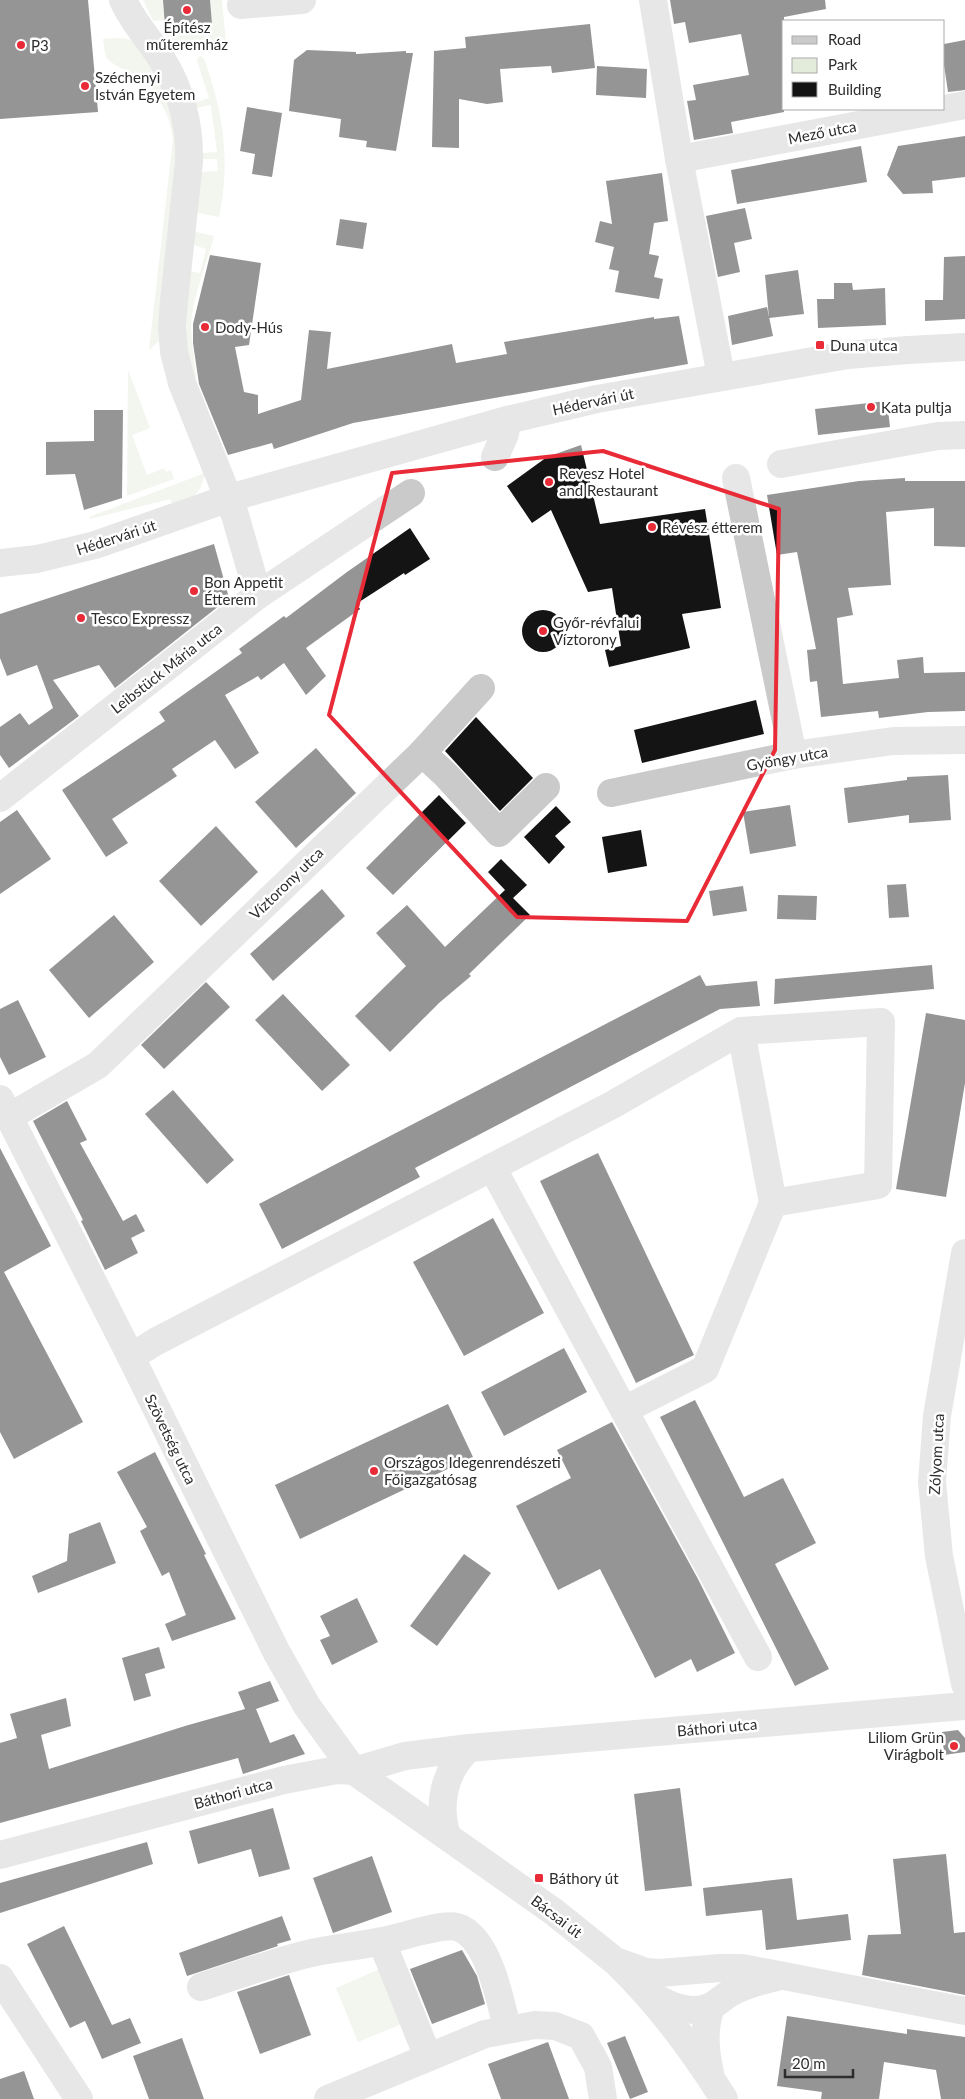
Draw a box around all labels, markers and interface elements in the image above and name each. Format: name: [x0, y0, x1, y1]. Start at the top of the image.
marker: Építész műteremház: [181, 4, 193, 16]
place label: Építész műteremház: [146, 18, 228, 53]
legend: [782, 20, 945, 110]
text: Road: [828, 30, 861, 48]
place label: P3: [31, 36, 49, 54]
marker: P3: [15, 39, 27, 51]
text: Park: [828, 55, 858, 73]
place label: Széchenyi István Egyetem: [95, 68, 195, 103]
marker: Széchenyi István Egyetem: [79, 80, 91, 92]
text: Building: [828, 80, 881, 98]
street label: Mező utca: [786, 117, 858, 147]
place label: Dody-Hús: [215, 318, 283, 336]
marker: Dody-Hús: [199, 321, 211, 333]
place label: Duna utca: [830, 336, 898, 354]
marker: Duna utca: [814, 339, 826, 351]
street label: Hédervári út: [551, 383, 636, 418]
place label: Kata pultja: [881, 398, 952, 416]
marker: Kata pultja: [865, 401, 877, 413]
place label: Revesz Hotel and Restaurant: [559, 464, 659, 499]
marker: Revesz Hotel and Restaurant: [543, 476, 555, 488]
street label: Hédervári út: [74, 515, 159, 558]
place label: Révész étterem: [662, 518, 763, 536]
marker: Révész étterem: [646, 521, 658, 533]
place label: Bon Appetit Étterem: [204, 573, 284, 608]
marker: Bon Appetit Étterem: [188, 585, 200, 597]
place label: Tesco Expressz: [91, 609, 189, 627]
marker: Tesco Expressz: [75, 612, 87, 624]
place label: Győr-révfalui Víztorony: [553, 613, 639, 648]
street label: Leibstück Mária utca: [107, 619, 225, 717]
marker: Győr-révfalui Víztorony: [537, 625, 549, 637]
street label: Gyöngy utca: [745, 742, 829, 774]
street label: Víztorony utca: [245, 843, 327, 923]
street label: Szövetség utca: [141, 1391, 201, 1487]
street label: Zólyom utca: [925, 1413, 947, 1495]
place label: Országos Idegenrendészeti Főigazgatósag: [384, 1453, 561, 1488]
marker: Országos Idegenrendészeti Főigazgatósag: [368, 1465, 380, 1477]
street label: Báthori utca: [676, 1715, 758, 1739]
place label: Liliom Grün Virágbolt: [868, 1728, 945, 1763]
marker: Liliom Grün Virágbolt: [948, 1740, 960, 1752]
street label: Báthori utca: [192, 1774, 274, 1812]
place label: Báthory út: [549, 1869, 619, 1887]
marker: Báthory út: [533, 1872, 545, 1884]
street label: Bácsai út: [528, 1891, 587, 1941]
scale bar: [785, 2046, 852, 2078]
text: 20 m: [792, 2054, 826, 2072]

